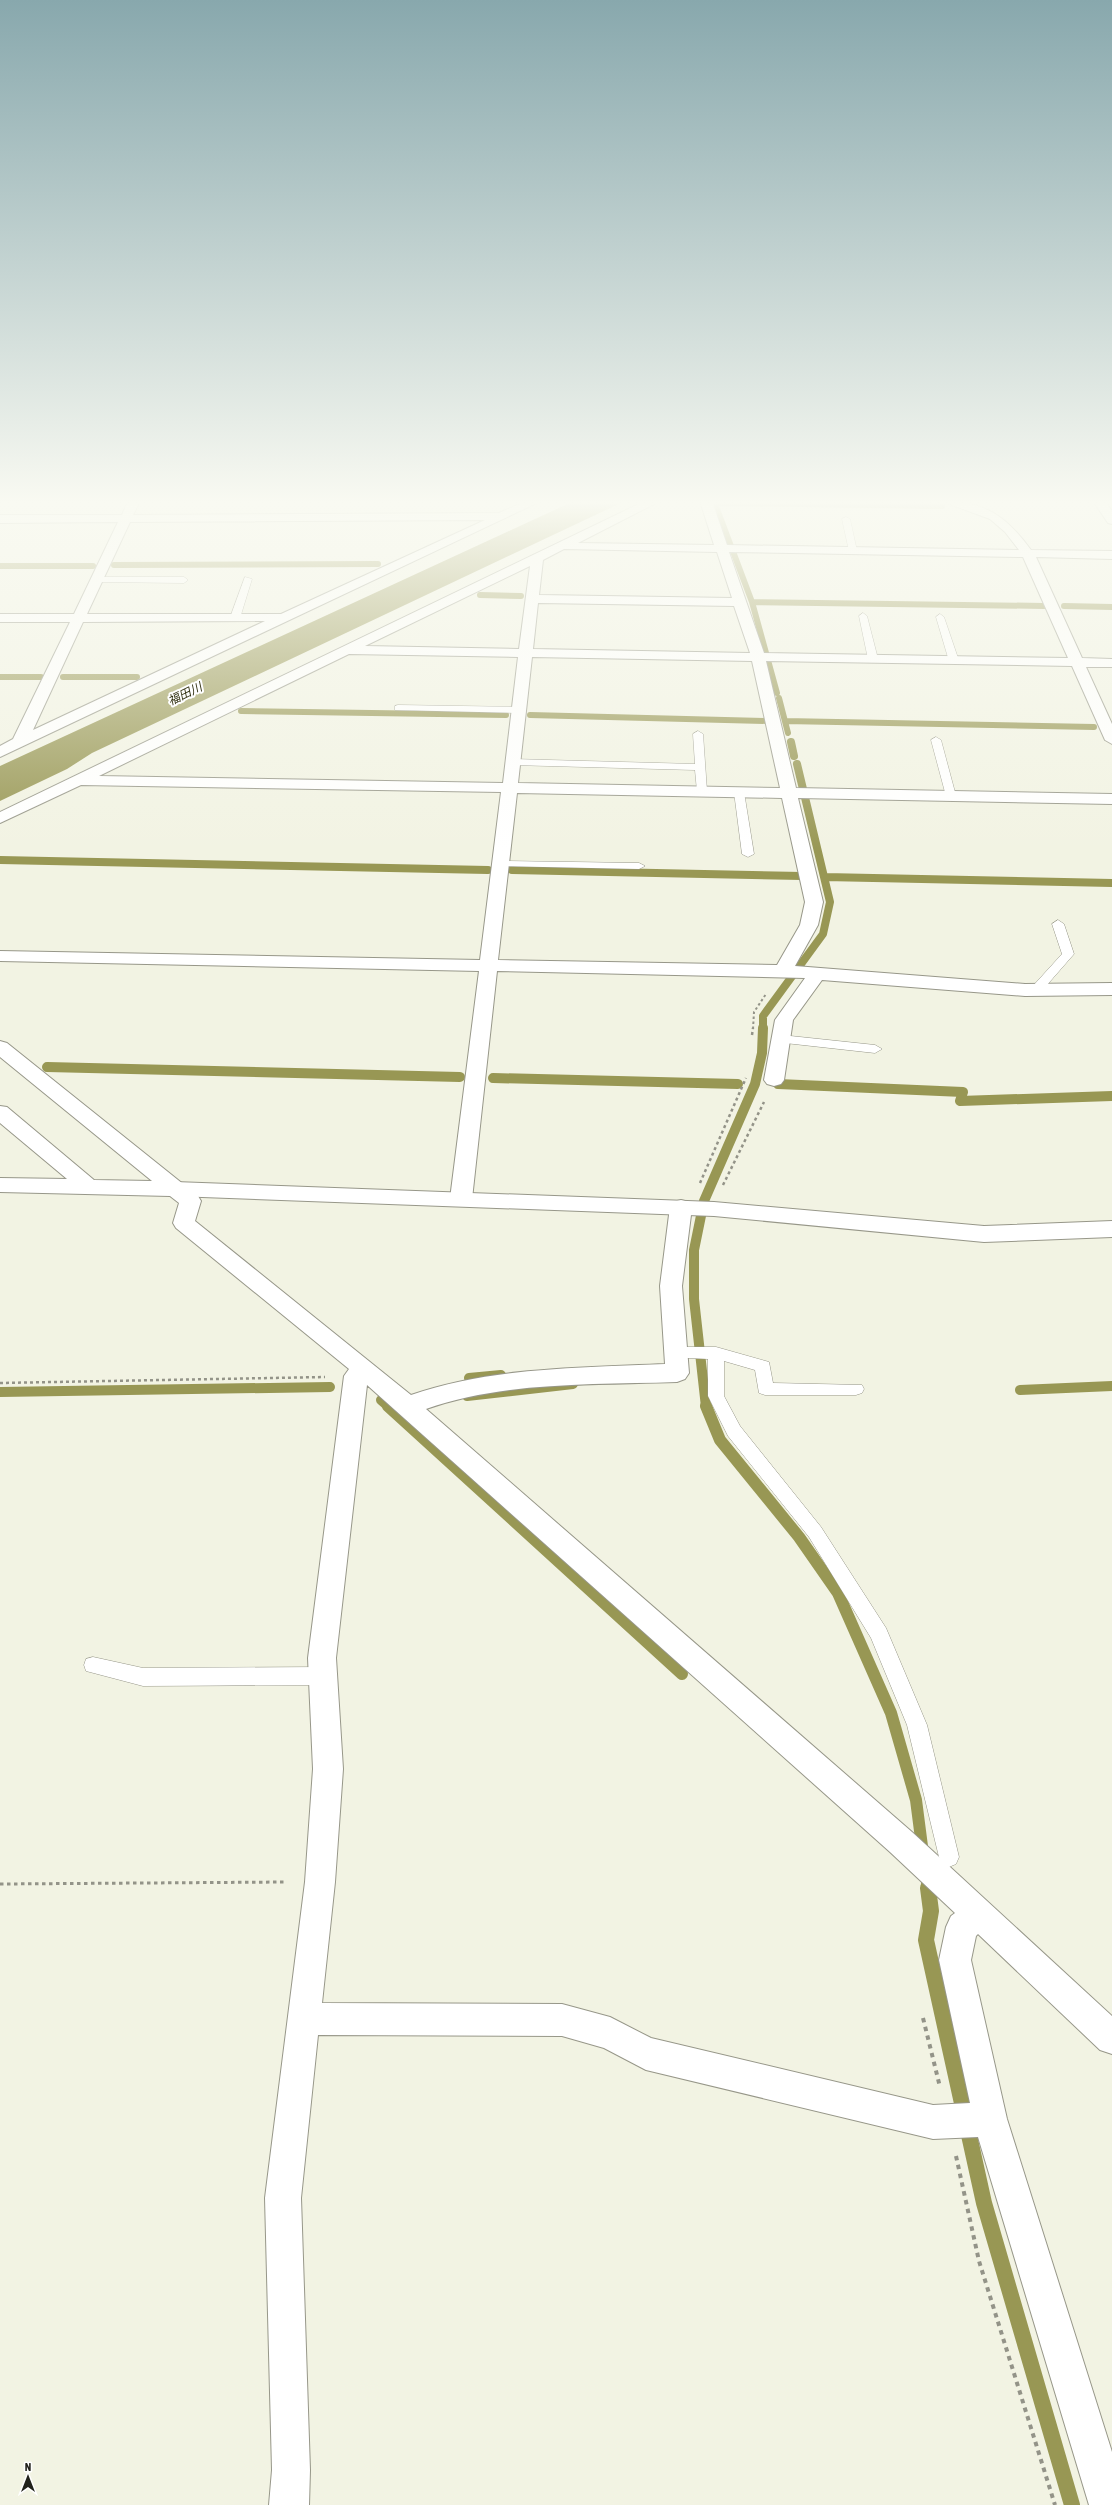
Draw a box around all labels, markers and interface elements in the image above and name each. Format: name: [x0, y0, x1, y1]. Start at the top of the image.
water label: 福田川: [166, 679, 206, 708]
north arrow: [8, 2457, 48, 2497]
text: N: [25, 2461, 31, 2473]

